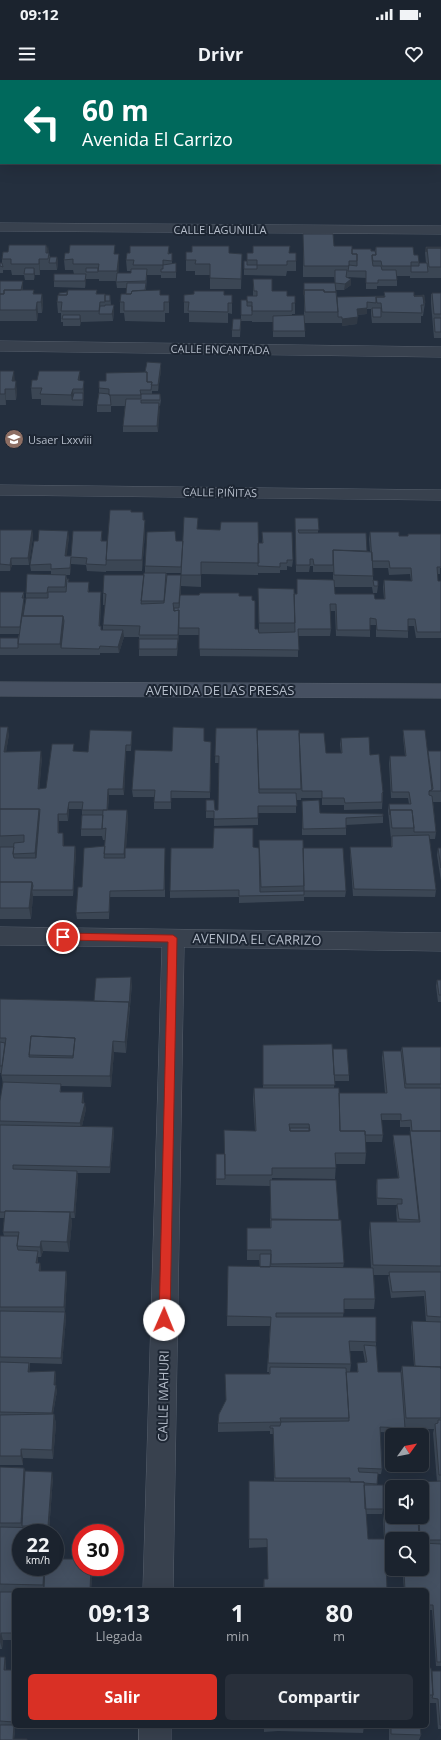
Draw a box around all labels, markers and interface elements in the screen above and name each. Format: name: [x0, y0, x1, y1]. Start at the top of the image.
text: 09:12: [20, 4, 59, 24]
text: Drivr: [198, 42, 243, 66]
icon: menu: [16, 43, 38, 65]
icon: heart: [403, 43, 425, 65]
text: 60 m: [82, 91, 149, 129]
icon: left: [16, 96, 68, 148]
text: Avenida El Carrizo: [82, 127, 233, 151]
street label: CALLE LAGUNILLA: [174, 222, 266, 237]
street label: CALLE ENCANTADA: [170, 341, 270, 357]
school or university icon: Usaer Lxxviii: [3, 428, 25, 450]
place label: Usaer Lxxviii: [28, 432, 92, 447]
street label: CALLE PIÑITAS: [183, 484, 257, 500]
street label: AVENIDA DE LAS PRESAS: [146, 681, 294, 699]
pin: [46, 920, 80, 954]
icon: arrive: [52, 926, 74, 948]
street label: AVENIDA EL CARRIZO: [193, 929, 321, 949]
position arrow: [143, 1299, 185, 1341]
street label: CALLE MAHURI: [153, 1350, 173, 1442]
north arrow: [385, 1428, 429, 1472]
map controls: [385, 1428, 429, 1576]
button: sound: [385, 1480, 429, 1524]
speed limit sign: 30: [72, 1524, 124, 1576]
text: 22: [27, 1531, 49, 1558]
button: search: [385, 1532, 429, 1576]
text: km/h: [26, 1553, 50, 1567]
text: 09:13: [88, 1596, 150, 1629]
text: 1: [231, 1596, 245, 1629]
text: 80: [325, 1596, 353, 1629]
text: Llegada: [96, 1627, 142, 1645]
text: min: [226, 1627, 249, 1645]
text: m: [333, 1627, 345, 1645]
button: Salir: [28, 1674, 217, 1720]
button: Compartir: [225, 1674, 413, 1720]

